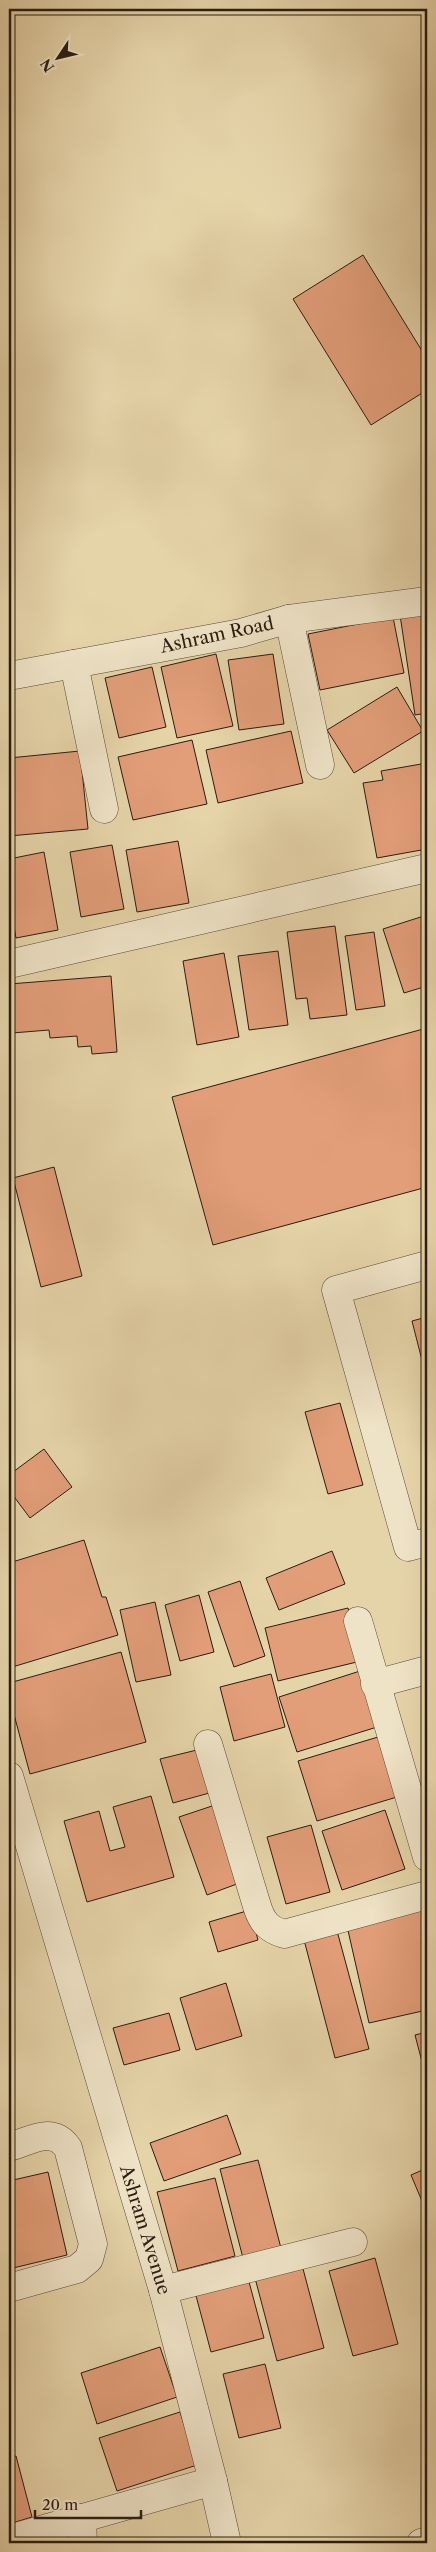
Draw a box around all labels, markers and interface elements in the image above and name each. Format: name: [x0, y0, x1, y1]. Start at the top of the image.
north arrow: [32, 32, 82, 82]
text: N: [36, 55, 58, 76]
street label: Ashram Road: [157, 612, 276, 658]
street label: Ashram Avenue: [115, 2162, 175, 2297]
scale bar: [35, 2487, 141, 2519]
text: 20 m: [42, 2495, 78, 2514]

